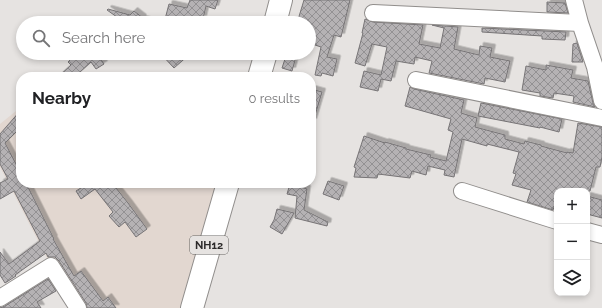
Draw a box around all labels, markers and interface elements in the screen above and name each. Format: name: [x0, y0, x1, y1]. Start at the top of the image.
search box: [16, 16, 316, 60]
icon: search: [30, 27, 52, 49]
text: Search here: [62, 29, 145, 47]
text: Nearby: [32, 88, 91, 108]
text: 0 results: [249, 91, 300, 106]
map controls: [554, 188, 590, 296]
button: +: [554, 188, 590, 224]
button: −: [554, 224, 590, 260]
road number: NH12: [190, 236, 228, 254]
button: layers: [554, 260, 590, 296]

